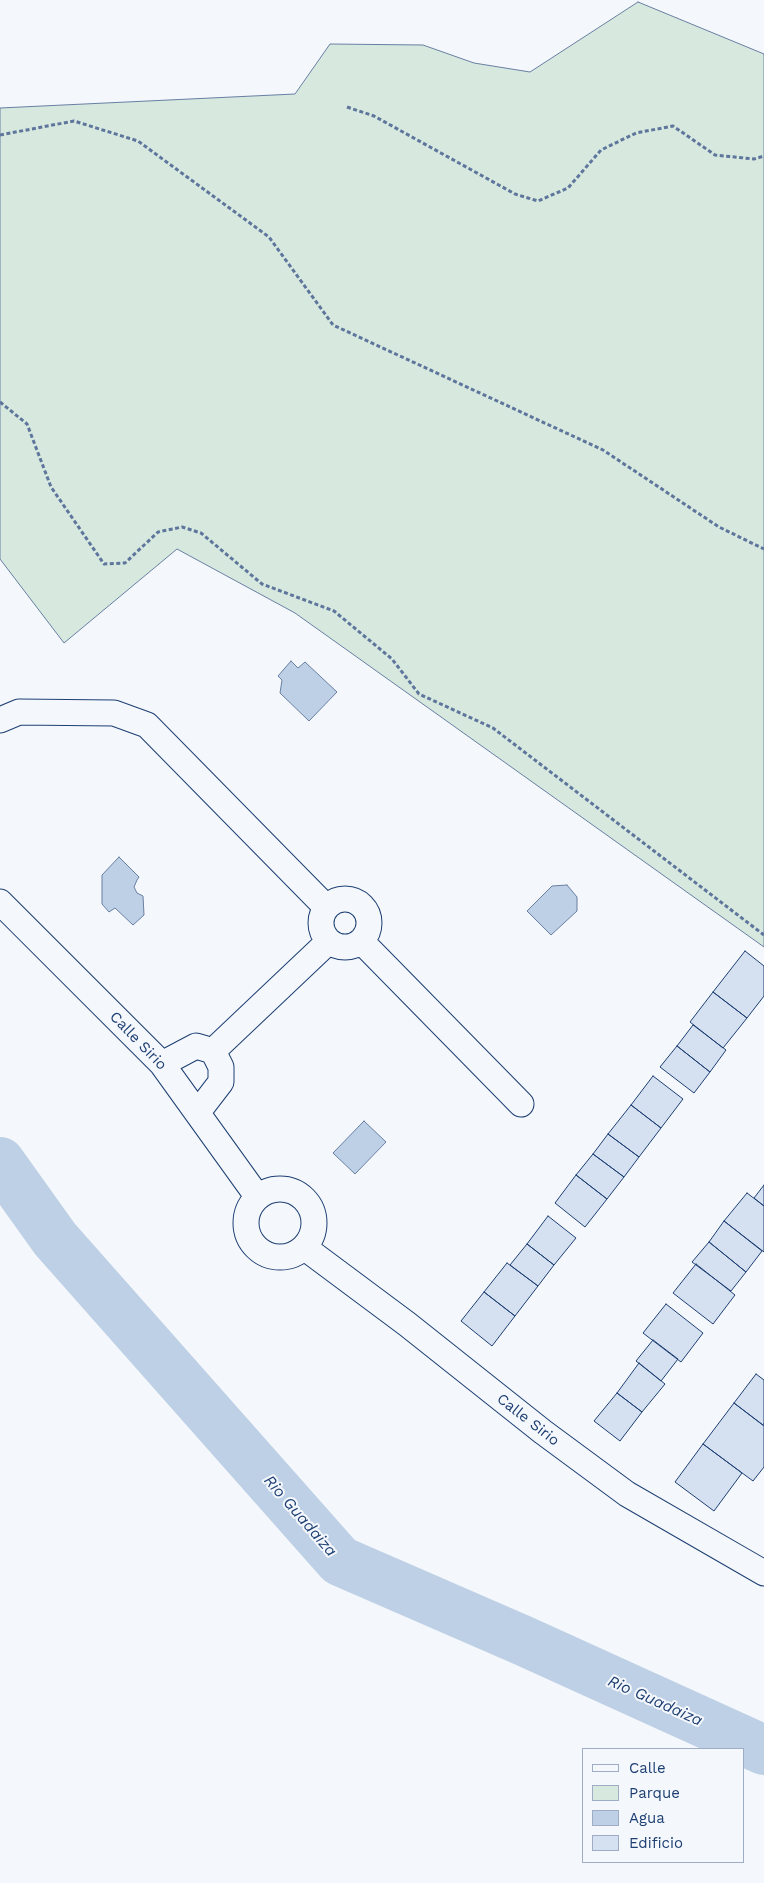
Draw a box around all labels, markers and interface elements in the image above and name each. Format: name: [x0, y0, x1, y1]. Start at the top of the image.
street label: Calle Sirio: [106, 1008, 170, 1074]
street label: Calle Sirio: [493, 1390, 563, 1450]
water label: Rio Guadaiza: [259, 1471, 341, 1561]
water label: Rio Guadaiza: [605, 1672, 705, 1730]
legend: [582, 1748, 744, 1863]
text: Calle: [629, 1759, 666, 1777]
text: Parque: [629, 1784, 680, 1802]
text: Agua: [629, 1809, 665, 1827]
text: Edificio: [629, 1834, 683, 1852]

